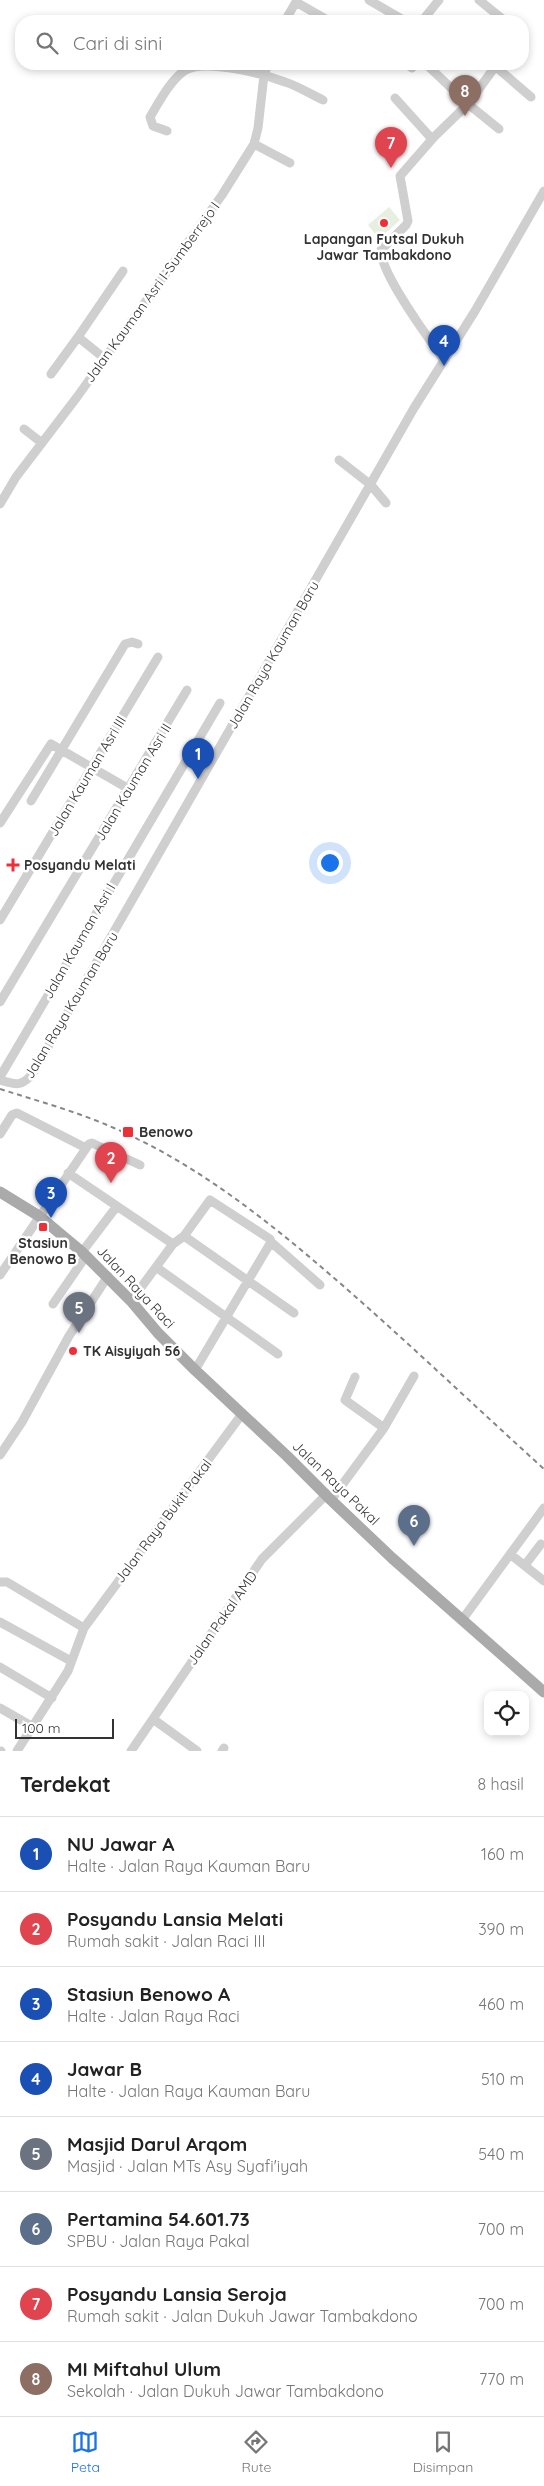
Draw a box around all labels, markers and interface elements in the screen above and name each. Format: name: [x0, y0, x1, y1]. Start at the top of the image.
search box: [15, 15, 529, 70]
icon: search: [33, 29, 61, 57]
text: Cari di sini: [73, 31, 162, 55]
pin: 8: [449, 75, 481, 116]
pin: 7: [375, 127, 407, 168]
street label: Jalan Kauman Asri I-Sumberrejo I: [80, 198, 224, 386]
marker: Lapangan Futsal Dukuh Jawar Tambakdono: [378, 217, 390, 229]
place label: Lapangan Futsal Dukuh Jawar Tambakdono: [304, 230, 464, 264]
pin: 4: [428, 325, 460, 366]
street label: Jalan Raya Kauman Baru: [223, 578, 323, 732]
street label: Jalan Kauman Asri III: [44, 712, 130, 840]
street label: Jalan Kauman Asri II: [91, 720, 175, 844]
pin: 1: [182, 738, 214, 779]
your location: [317, 850, 343, 876]
place label: Posyandu Melati: [24, 856, 136, 874]
marker: Posyandu Melati: [6, 858, 20, 872]
street label: Jalan Kauman Asri I: [39, 880, 119, 1002]
street label: Jalan Raya Kauman Baru: [20, 928, 122, 1082]
place label: Benowo: [139, 1123, 193, 1141]
marker: Benowo: [121, 1125, 135, 1139]
pin: 2: [95, 1142, 127, 1183]
pin: 3: [35, 1177, 67, 1218]
marker: Stasiun Benowo B: [37, 1221, 49, 1233]
place label: Stasiun Benowo B: [9, 1234, 77, 1268]
street label: Jalan Raya Raci: [93, 1242, 179, 1332]
pin: 5: [63, 1292, 95, 1333]
place label: TK Aisyiyah 56: [83, 1342, 181, 1360]
marker: TK Aisyiyah 56: [67, 1345, 79, 1357]
street label: Jalan Raya Pakal: [289, 1437, 383, 1529]
street label: Jalan Raya Bukit Pakal: [111, 1456, 215, 1586]
pin: 6: [398, 1505, 430, 1546]
street label: Jalan Pakal AMD: [183, 1568, 261, 1668]
map controls: [484, 1691, 529, 1736]
button: locate: [484, 1691, 529, 1736]
scale bar: [15, 1716, 114, 1739]
text: 100 m: [22, 1719, 60, 1737]
text: Terdekat: [20, 1771, 111, 1797]
text: 8 hasil: [478, 1774, 524, 1794]
text: NU Jawar A: [67, 1832, 174, 1856]
text: 1: [33, 1844, 39, 1864]
text: 160 m: [481, 1844, 524, 1864]
text: Halte · Jalan Raya Kauman Baru: [67, 1856, 310, 1876]
text: Posyandu Lansia Melati: [67, 1907, 283, 1931]
text: 2: [31, 1919, 41, 1939]
text: 390 m: [478, 1919, 524, 1939]
text: Rumah sakit · Jalan Raci III: [67, 1931, 265, 1951]
text: Stasiun Benowo A: [67, 1982, 230, 2006]
text: 3: [32, 1994, 40, 2014]
text: 460 m: [478, 1994, 524, 2014]
text: Halte · Jalan Raya Raci: [67, 2006, 240, 2026]
text: Jawar B: [67, 2057, 142, 2081]
text: 4: [31, 2069, 41, 2089]
text: 510 m: [481, 2069, 524, 2089]
text: Halte · Jalan Raya Kauman Baru: [67, 2081, 310, 2101]
text: Masjid Darul Arqom: [67, 2132, 247, 2156]
text: 5: [31, 2144, 41, 2164]
text: 540 m: [478, 2144, 524, 2164]
text: Masjid · Jalan MTs Asy Syafi'iyah: [67, 2156, 308, 2176]
text: Pertamina 54.601.73: [67, 2207, 250, 2231]
text: 6: [32, 2219, 40, 2239]
text: 700 m: [478, 2219, 524, 2239]
text: SPBU · Jalan Raya Pakal: [67, 2231, 250, 2251]
text: Posyandu Lansia Seroja: [67, 2282, 287, 2306]
text: 7: [32, 2294, 40, 2314]
text: 700 m: [478, 2294, 524, 2314]
text: Rumah sakit · Jalan Dukuh Jawar Tambakdono: [67, 2306, 418, 2326]
text: MI Miftahul Ulum: [67, 2357, 221, 2381]
text: 8: [32, 2369, 40, 2389]
text: 770 m: [479, 2369, 524, 2389]
text: Sekolah · Jalan Dukuh Jawar Tambakdono: [67, 2381, 384, 2401]
tab: Peta: [71, 2428, 100, 2476]
tab: Rute: [242, 2428, 271, 2476]
tab: Disimpan: [413, 2428, 473, 2476]

